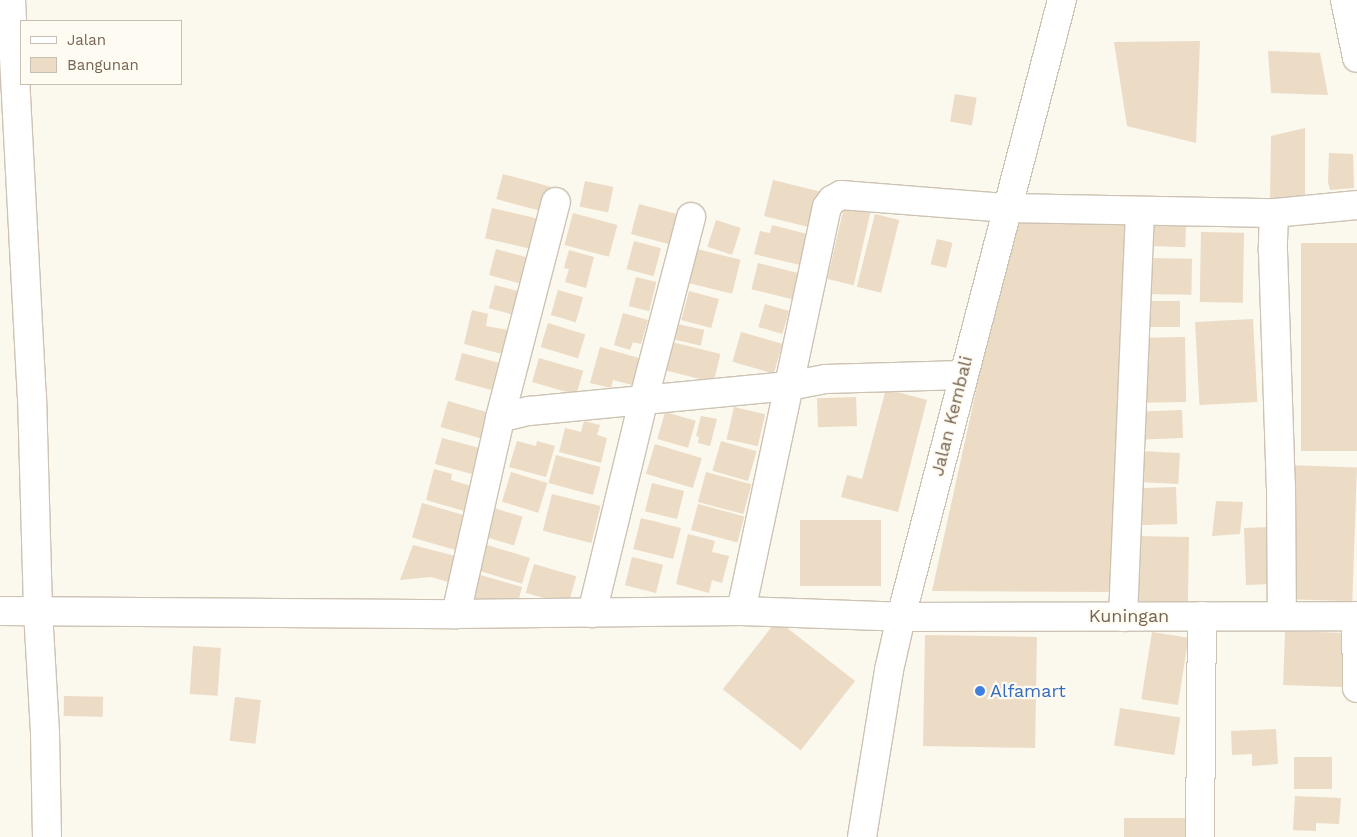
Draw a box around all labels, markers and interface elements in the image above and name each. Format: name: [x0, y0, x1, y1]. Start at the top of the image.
legend: [20, 20, 182, 85]
text: Jalan: [67, 31, 106, 49]
text: Bangunan: [67, 56, 139, 74]
street label: Jalan Kembali: [927, 354, 977, 478]
street label: Kuningan: [1089, 605, 1169, 627]
place label: Alfamart: [990, 680, 1066, 702]
marker: Alfamart: [974, 685, 986, 697]

